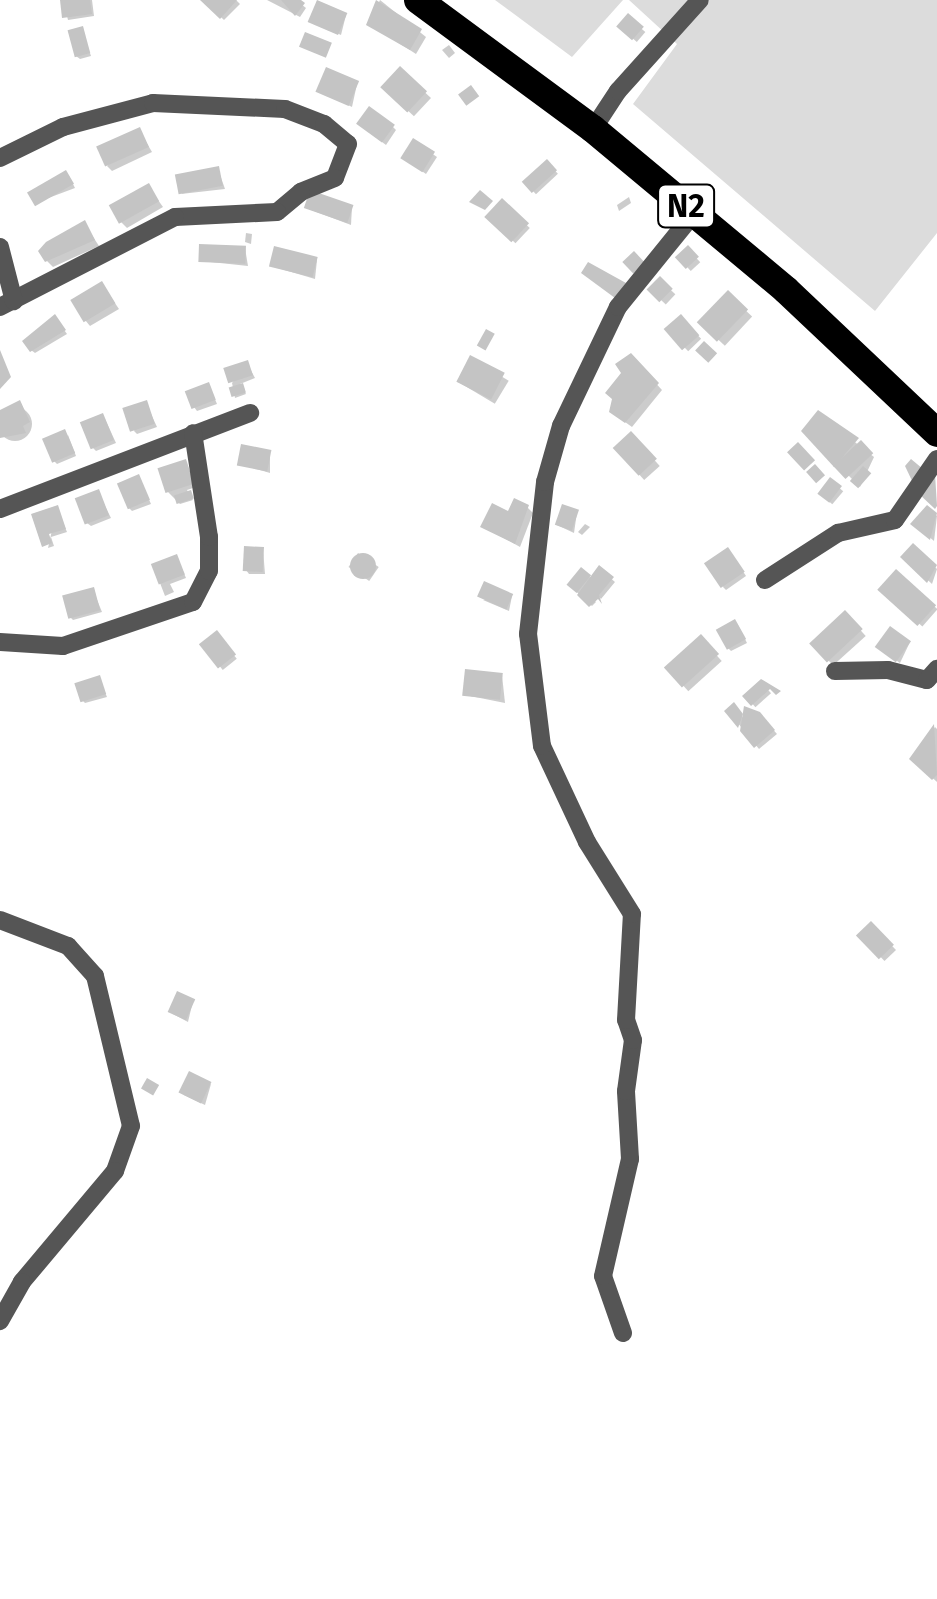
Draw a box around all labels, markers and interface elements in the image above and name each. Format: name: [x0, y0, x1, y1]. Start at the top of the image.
road number: N2: [656, 179, 716, 233]

